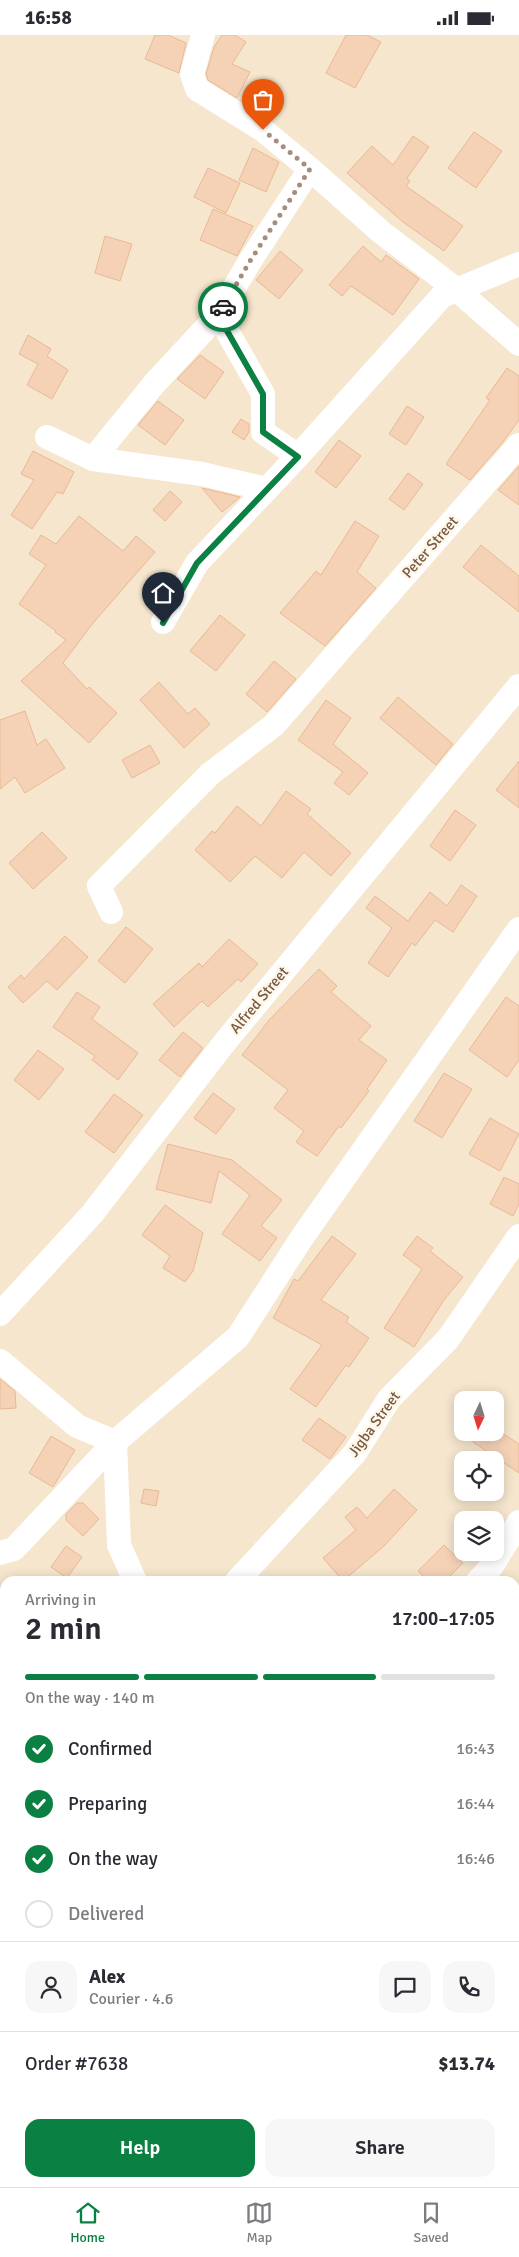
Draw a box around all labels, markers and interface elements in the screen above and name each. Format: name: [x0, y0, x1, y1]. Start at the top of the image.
text: 16:58: [25, 6, 72, 30]
pin: [242, 79, 284, 130]
icon: bag: [249, 86, 277, 114]
courier: [198, 282, 248, 332]
icon: car: [209, 293, 237, 321]
street label: Peter Street: [398, 512, 462, 582]
pin: [142, 572, 184, 623]
icon: home: [149, 579, 177, 607]
street label: Alfred Street: [226, 963, 292, 1037]
street label: Jigba Street: [344, 1388, 404, 1460]
north arrow: [454, 1391, 504, 1441]
map controls: [454, 1391, 504, 1561]
button: locate: [454, 1451, 504, 1501]
button: layers: [454, 1511, 504, 1561]
text: Arriving in: [25, 1590, 96, 1610]
text: 17:00–17:05: [392, 1607, 495, 1631]
text: 2 min: [25, 1609, 102, 1648]
text: On the way · 140 m: [25, 1688, 155, 1708]
icon: check: [25, 1735, 53, 1763]
text: Confirmed: [68, 1737, 152, 1761]
text: 16:43: [456, 1739, 495, 1759]
icon: check: [25, 1790, 53, 1818]
text: Preparing: [68, 1792, 147, 1816]
text: 16:44: [456, 1794, 495, 1814]
icon: check: [25, 1845, 53, 1873]
text: On the way: [68, 1847, 158, 1871]
text: 16:46: [456, 1849, 495, 1869]
text: Delivered: [68, 1902, 144, 1926]
button: person: [25, 1961, 77, 2013]
button: chat: [379, 1961, 431, 2013]
button: phone: [443, 1961, 495, 2013]
text: Alex: [89, 1965, 125, 1989]
text: Courier · 4.6: [89, 1989, 173, 2009]
text: Order #7638: [25, 2052, 128, 2076]
text: $13.74: [438, 2052, 495, 2076]
button: Help: [25, 2119, 255, 2177]
button: Share: [265, 2119, 495, 2177]
tab: Home: [70, 2199, 105, 2246]
tab: Map: [245, 2199, 273, 2246]
tab: Saved: [414, 2199, 449, 2246]

